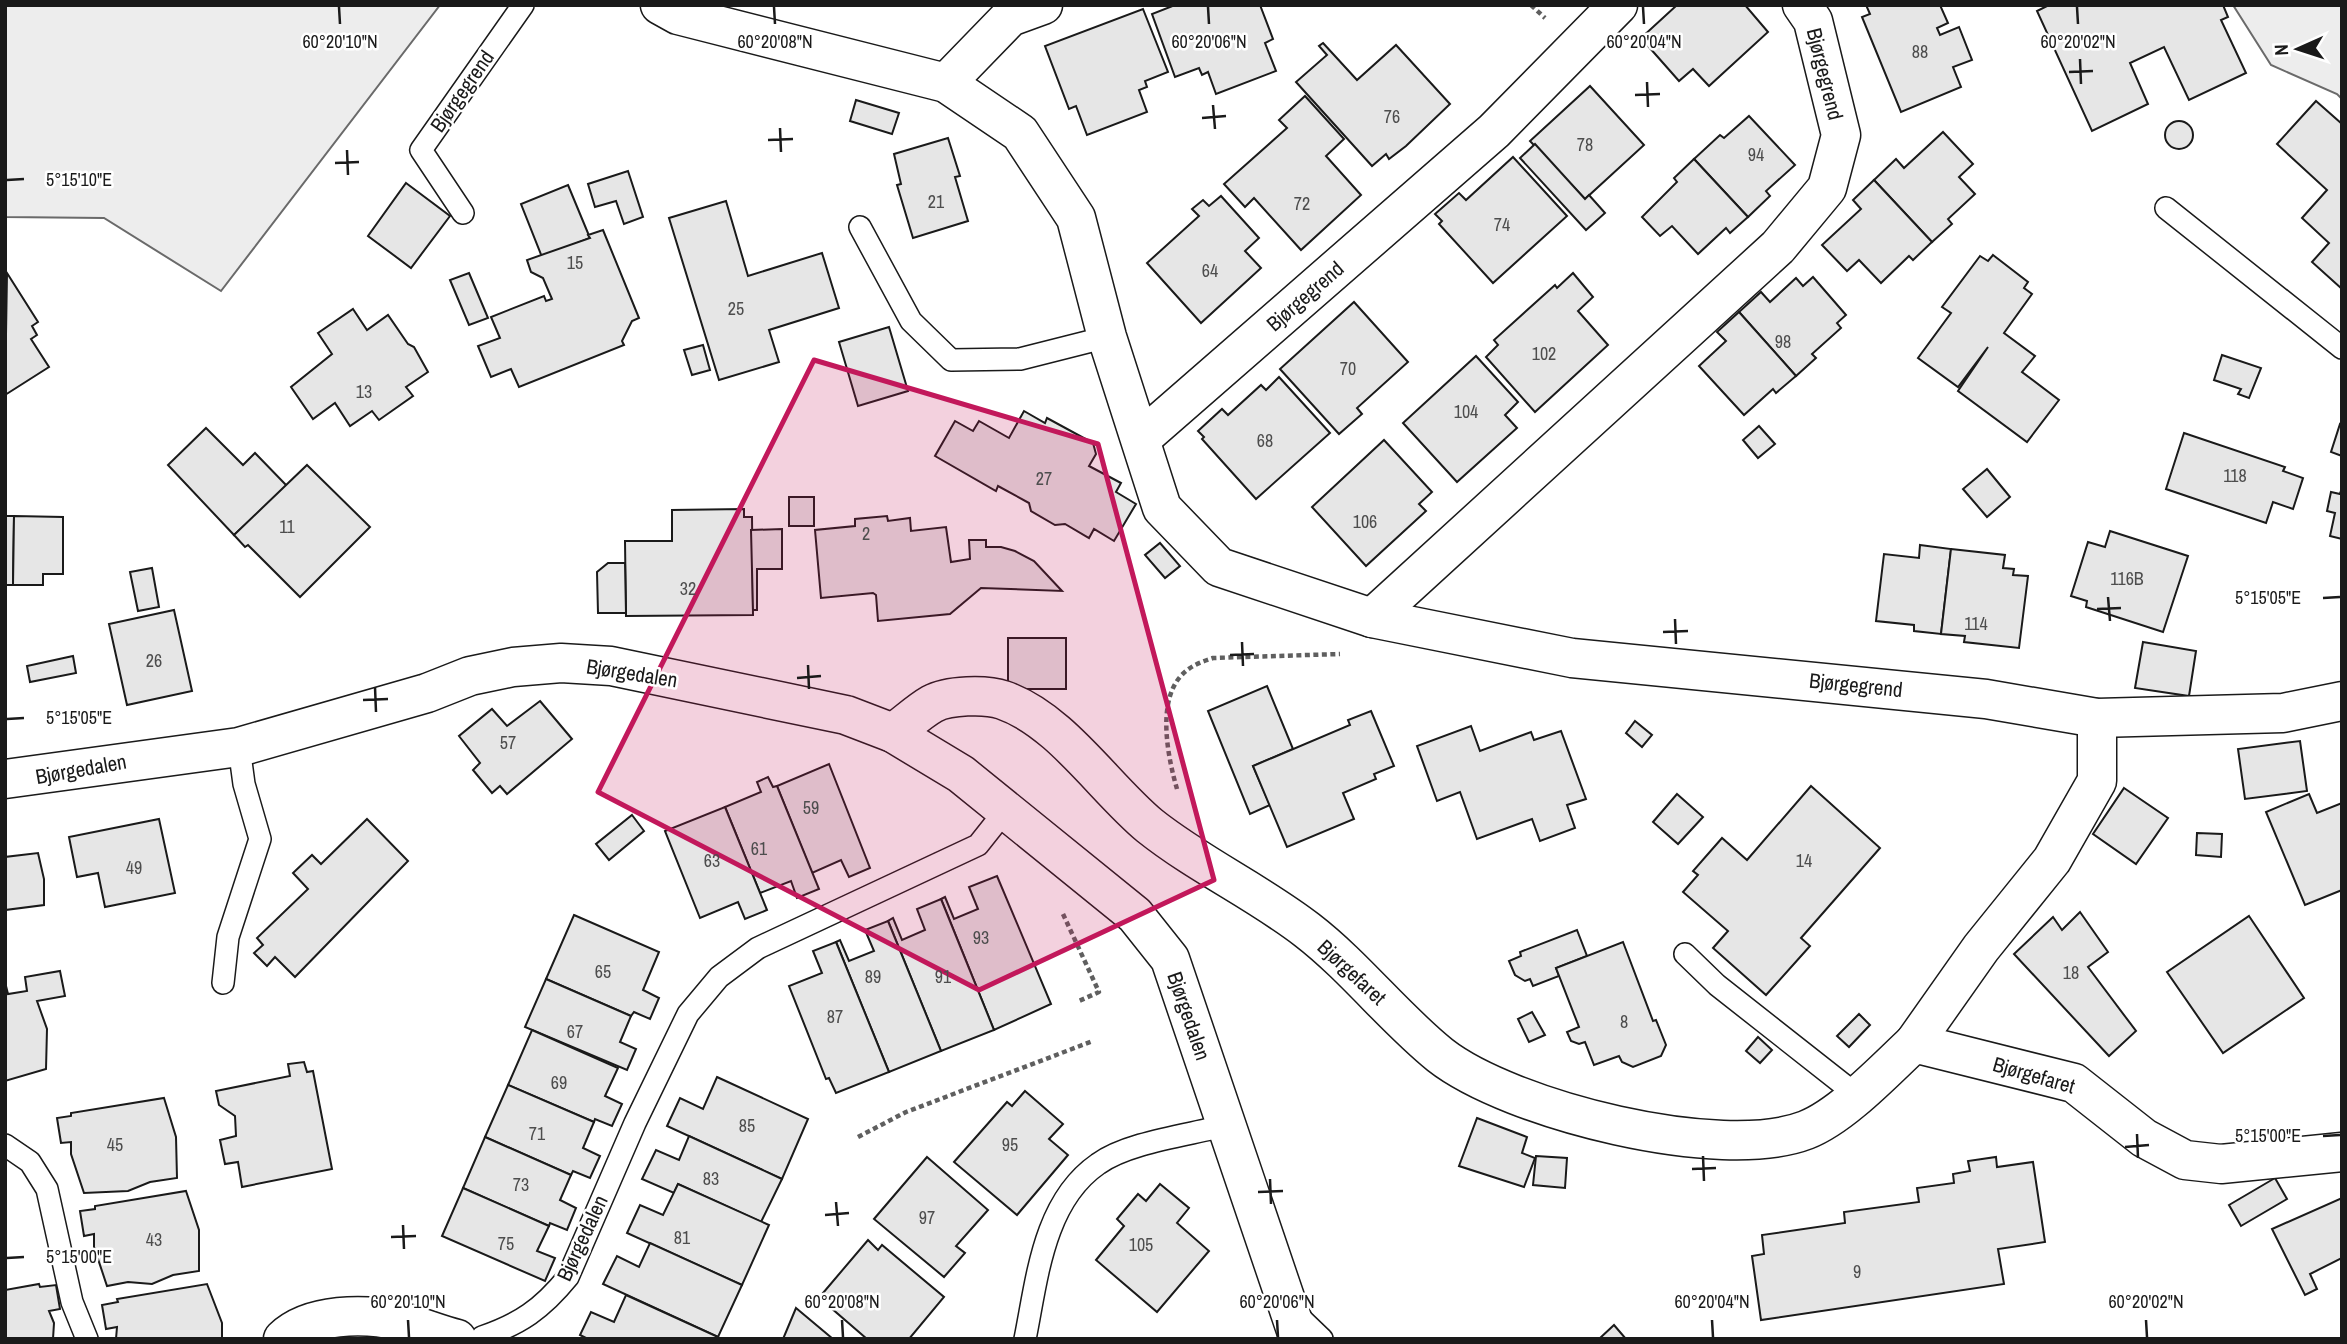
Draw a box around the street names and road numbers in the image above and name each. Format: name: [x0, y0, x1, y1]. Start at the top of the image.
street label: Bjørgegrend: [1800, 25, 1850, 123]
street label: Bjørgegrend: [423, 44, 501, 138]
street label: Bjørgegrend: [1260, 254, 1350, 338]
street label: Bjørgedalen: [584, 651, 680, 695]
street label: Bjørgegrend: [1808, 666, 1904, 704]
street label: Bjørgedalen: [33, 747, 129, 791]
street label: Bjørgefaret: [1311, 933, 1393, 1011]
street label: Bjørgedalen: [1160, 968, 1218, 1064]
street label: Bjørgefaret: [1990, 1049, 2079, 1101]
street label: Bjørgedalen: [549, 1190, 615, 1286]

